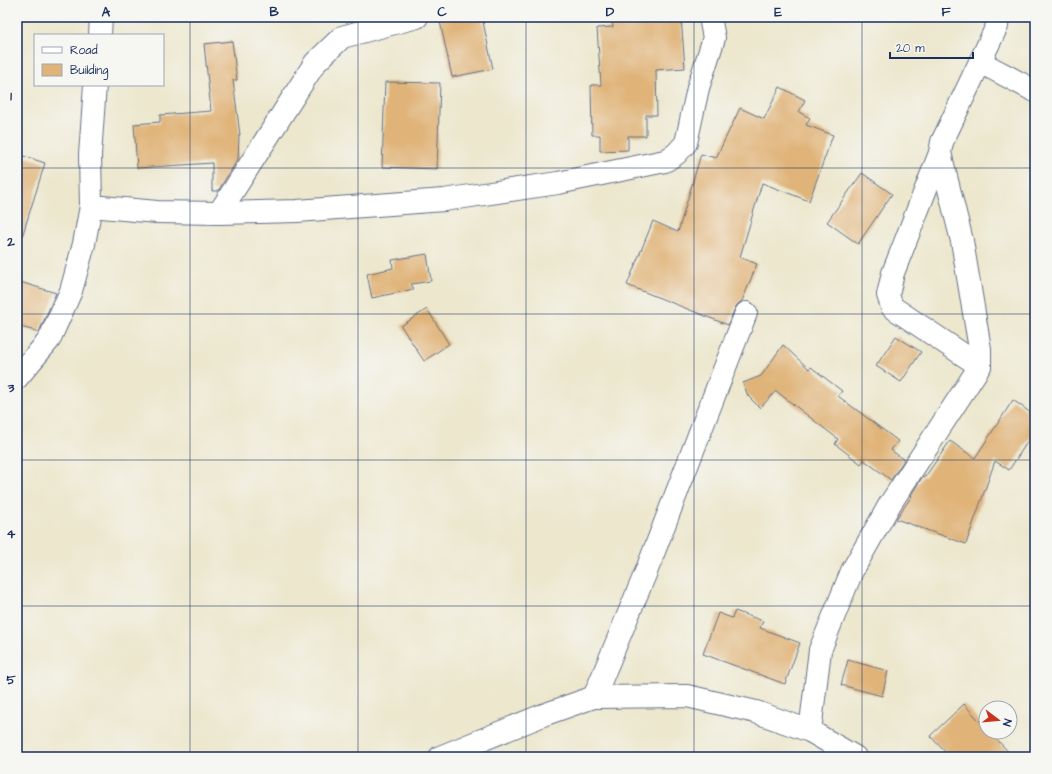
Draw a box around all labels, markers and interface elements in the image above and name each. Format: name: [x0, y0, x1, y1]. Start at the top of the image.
text: A: [102, 3, 111, 21]
text: B: [269, 3, 279, 21]
text: C: [437, 3, 447, 21]
text: D: [606, 3, 615, 21]
text: E: [774, 3, 782, 21]
text: F: [941, 3, 951, 21]
legend: [34, 34, 164, 86]
scale bar: [890, 34, 973, 60]
text: 20 m: [896, 40, 925, 57]
text: Road: [70, 42, 98, 59]
text: Building: [70, 62, 108, 80]
text: 1: [10, 87, 12, 105]
text: 2: [6, 233, 15, 251]
text: 3: [7, 379, 15, 397]
text: 4: [7, 525, 16, 543]
text: 5: [6, 671, 16, 689]
north arrow: [978, 700, 1018, 740]
text: N: [999, 717, 1015, 728]

